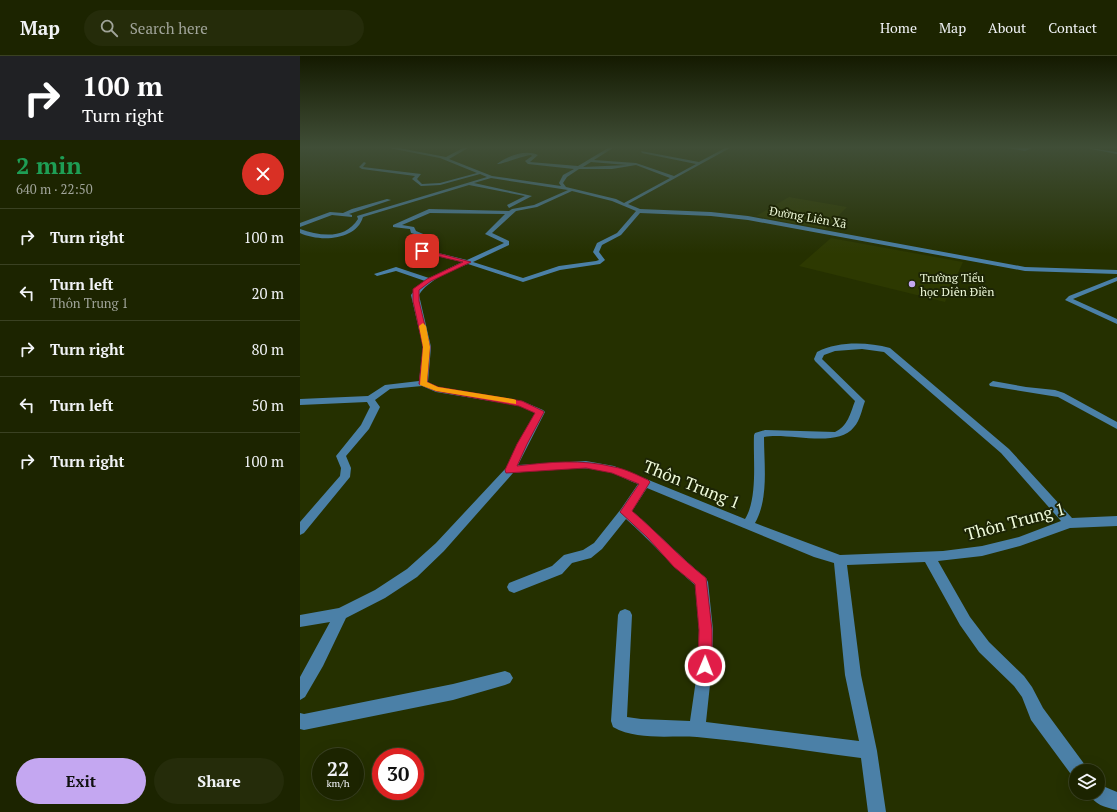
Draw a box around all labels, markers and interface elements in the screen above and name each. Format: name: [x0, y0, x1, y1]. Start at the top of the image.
search box: [84, 10, 364, 46]
text: Map: [20, 15, 60, 40]
icon: search: [98, 17, 120, 39]
text: Search here: [130, 18, 208, 38]
text: Home: [880, 18, 917, 37]
text: Map: [939, 18, 966, 37]
text: About: [988, 18, 1026, 37]
text: Contact: [1048, 18, 1097, 37]
text: 100 m: [82, 67, 163, 104]
icon: right: [16, 72, 68, 124]
text: Turn right: [82, 103, 164, 127]
text: 2 min: [16, 149, 82, 181]
button: close: [242, 153, 284, 195]
text: 640 m · 22:50: [16, 180, 93, 198]
street label: Đường Liên Xã: [768, 203, 848, 231]
icon: right: [16, 226, 38, 248]
text: Turn right: [50, 227, 125, 247]
text: 100 m: [243, 227, 284, 247]
pin: [405, 234, 439, 268]
icon: arrive: [411, 240, 433, 262]
place label: Trường Tiểu học Diên Điền: [920, 270, 994, 299]
text: Turn left: [50, 274, 114, 294]
marker: Trường Tiểu học Diên Điền: [907, 279, 917, 289]
icon: left: [16, 282, 38, 304]
text: 20 m: [251, 283, 284, 303]
text: Thôn Trung 1: [50, 294, 129, 312]
icon: right: [16, 338, 38, 360]
text: Turn right: [50, 339, 125, 359]
text: 80 m: [251, 339, 284, 359]
icon: left: [16, 394, 38, 416]
text: Turn left: [50, 395, 114, 415]
text: 50 m: [251, 395, 284, 415]
icon: right: [16, 450, 38, 472]
text: Turn right: [50, 451, 125, 471]
text: 100 m: [243, 451, 284, 471]
street label: Thôn Trung 1: [640, 454, 744, 514]
street label: Thôn Trung 1: [962, 497, 1068, 545]
position arrow: [684, 645, 726, 687]
speed limit sign: 30: [372, 748, 424, 800]
text: 22: [327, 755, 349, 782]
button: Exit: [16, 758, 146, 804]
button: Share: [154, 758, 284, 804]
map controls: [1069, 764, 1105, 800]
button: layers: [1069, 764, 1105, 800]
text: km/h: [326, 777, 350, 790]

